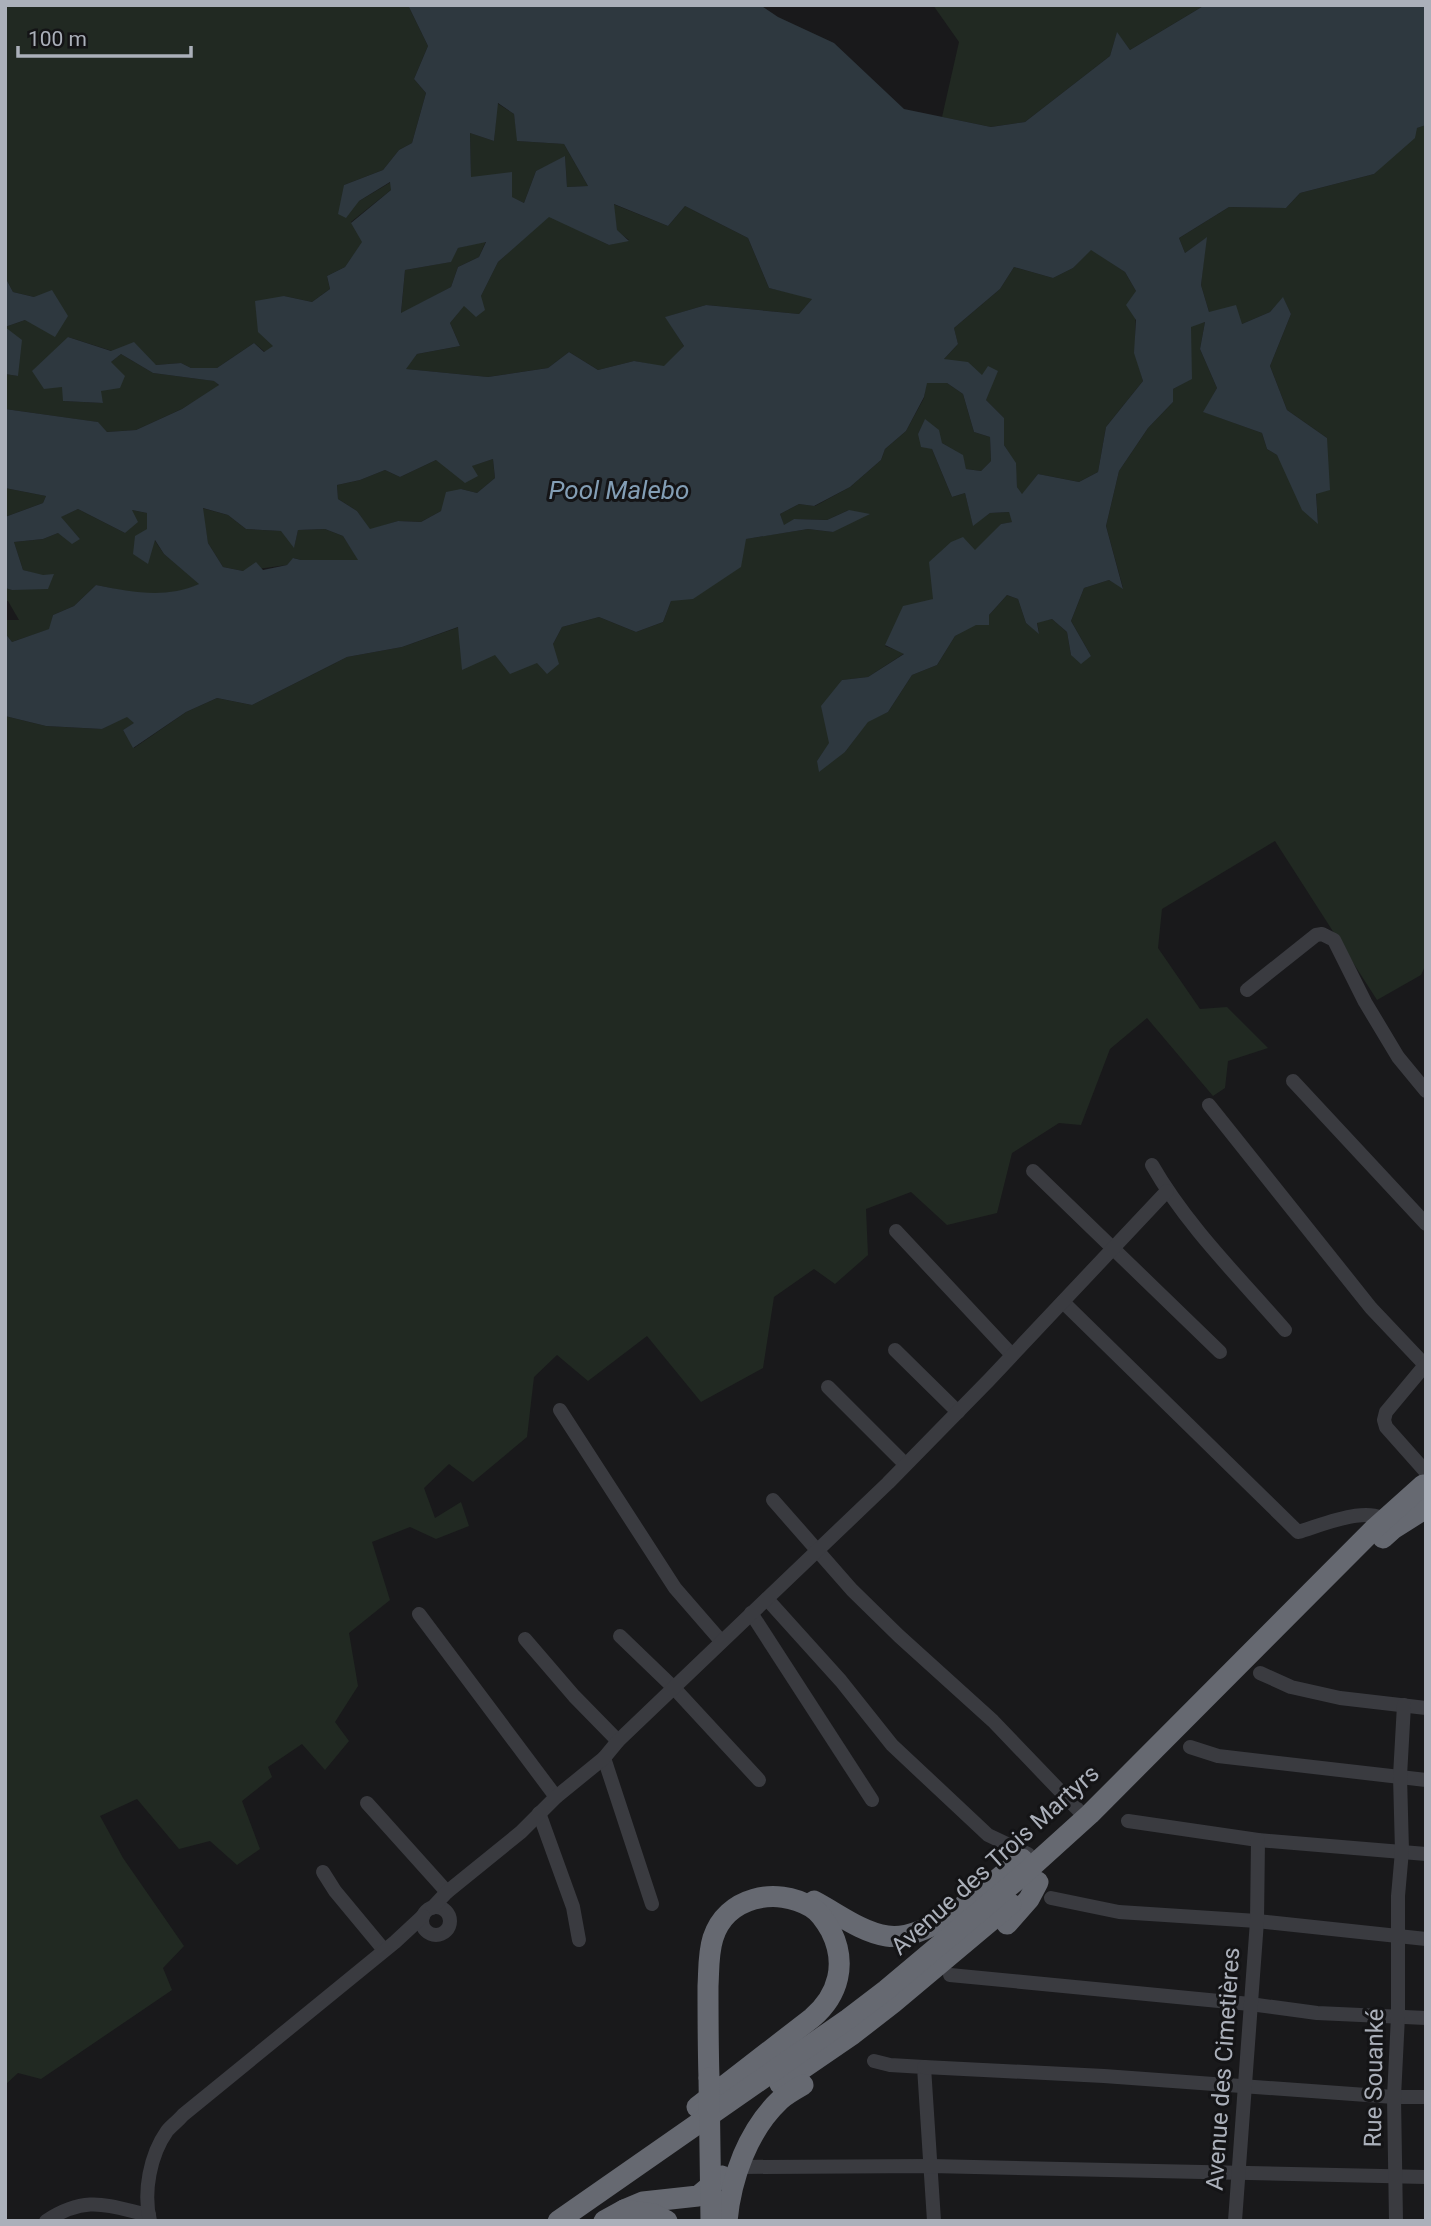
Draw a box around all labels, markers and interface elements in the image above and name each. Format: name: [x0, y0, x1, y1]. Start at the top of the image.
scale bar: [18, 14, 191, 58]
text: 100 m: [28, 27, 87, 51]
water label: Pool Malebo: [549, 475, 689, 505]
street label: Avenue des Trois Martyrs: [885, 1759, 1105, 1961]
street label: Avenue des Cimetières: [1201, 1946, 1245, 2192]
street label: Rue Souanké: [1359, 2008, 1389, 2148]

